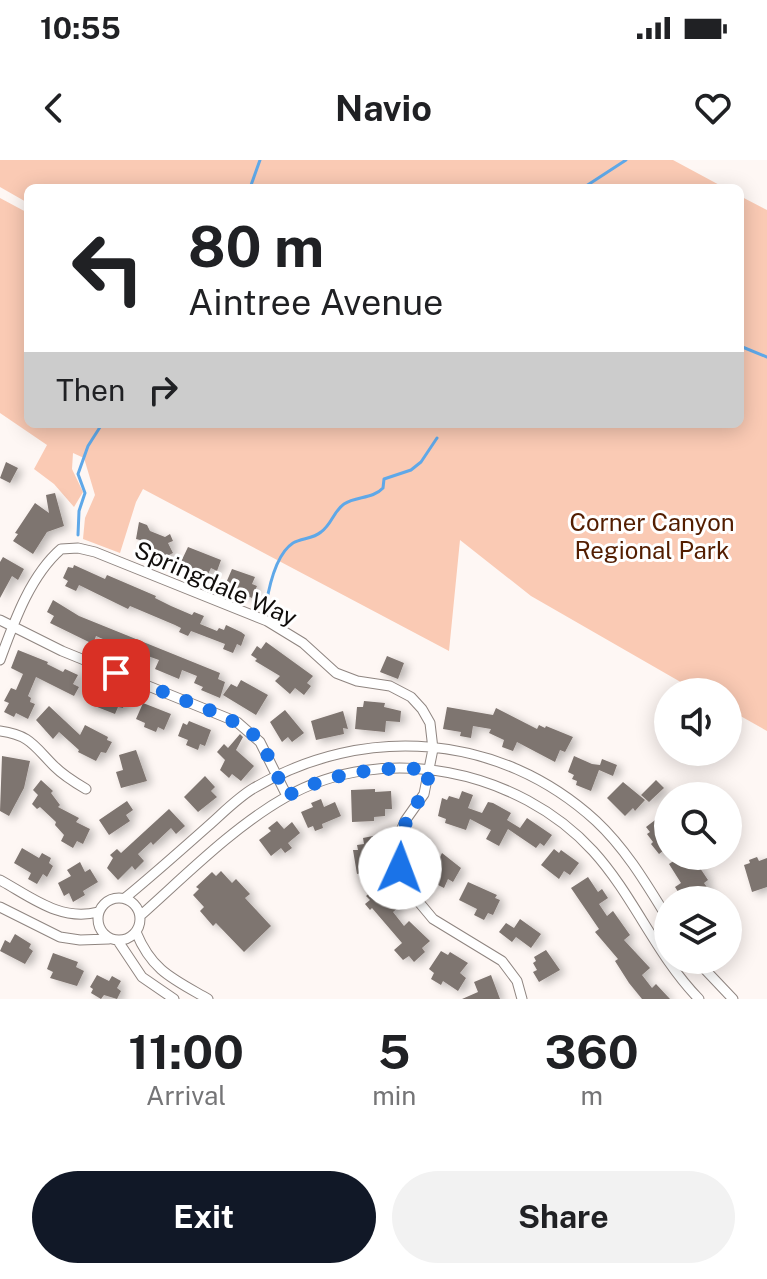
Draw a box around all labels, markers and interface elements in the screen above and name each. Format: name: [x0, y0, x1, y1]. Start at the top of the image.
text: 10:55: [40, 10, 121, 46]
icon: back: [32, 86, 76, 130]
icon: heart: [691, 86, 735, 130]
text: Navio: [335, 87, 432, 129]
text: 80 m: [188, 214, 324, 280]
icon: left: [56, 216, 160, 320]
text: Aintree Avenue: [188, 281, 443, 323]
icon: right: [141, 368, 185, 412]
text: Then: [56, 372, 125, 408]
park label: Corner Canyon Regional Park: [569, 508, 735, 564]
street label: Springdale Way: [130, 535, 302, 631]
pin: [82, 639, 150, 707]
icon: arrive: [94, 651, 138, 695]
map controls: [654, 678, 742, 974]
button: sound: [654, 678, 742, 766]
button: search: [654, 782, 742, 870]
position arrow: [358, 826, 442, 910]
button: layers: [654, 886, 742, 974]
text: 11:00: [128, 1023, 244, 1080]
text: 5: [378, 1023, 410, 1080]
text: 360: [545, 1023, 639, 1080]
text: Arrival: [146, 1080, 226, 1111]
text: min: [372, 1080, 416, 1111]
text: m: [580, 1080, 603, 1111]
button: Exit: [32, 1171, 376, 1263]
button: Share: [392, 1171, 735, 1263]

